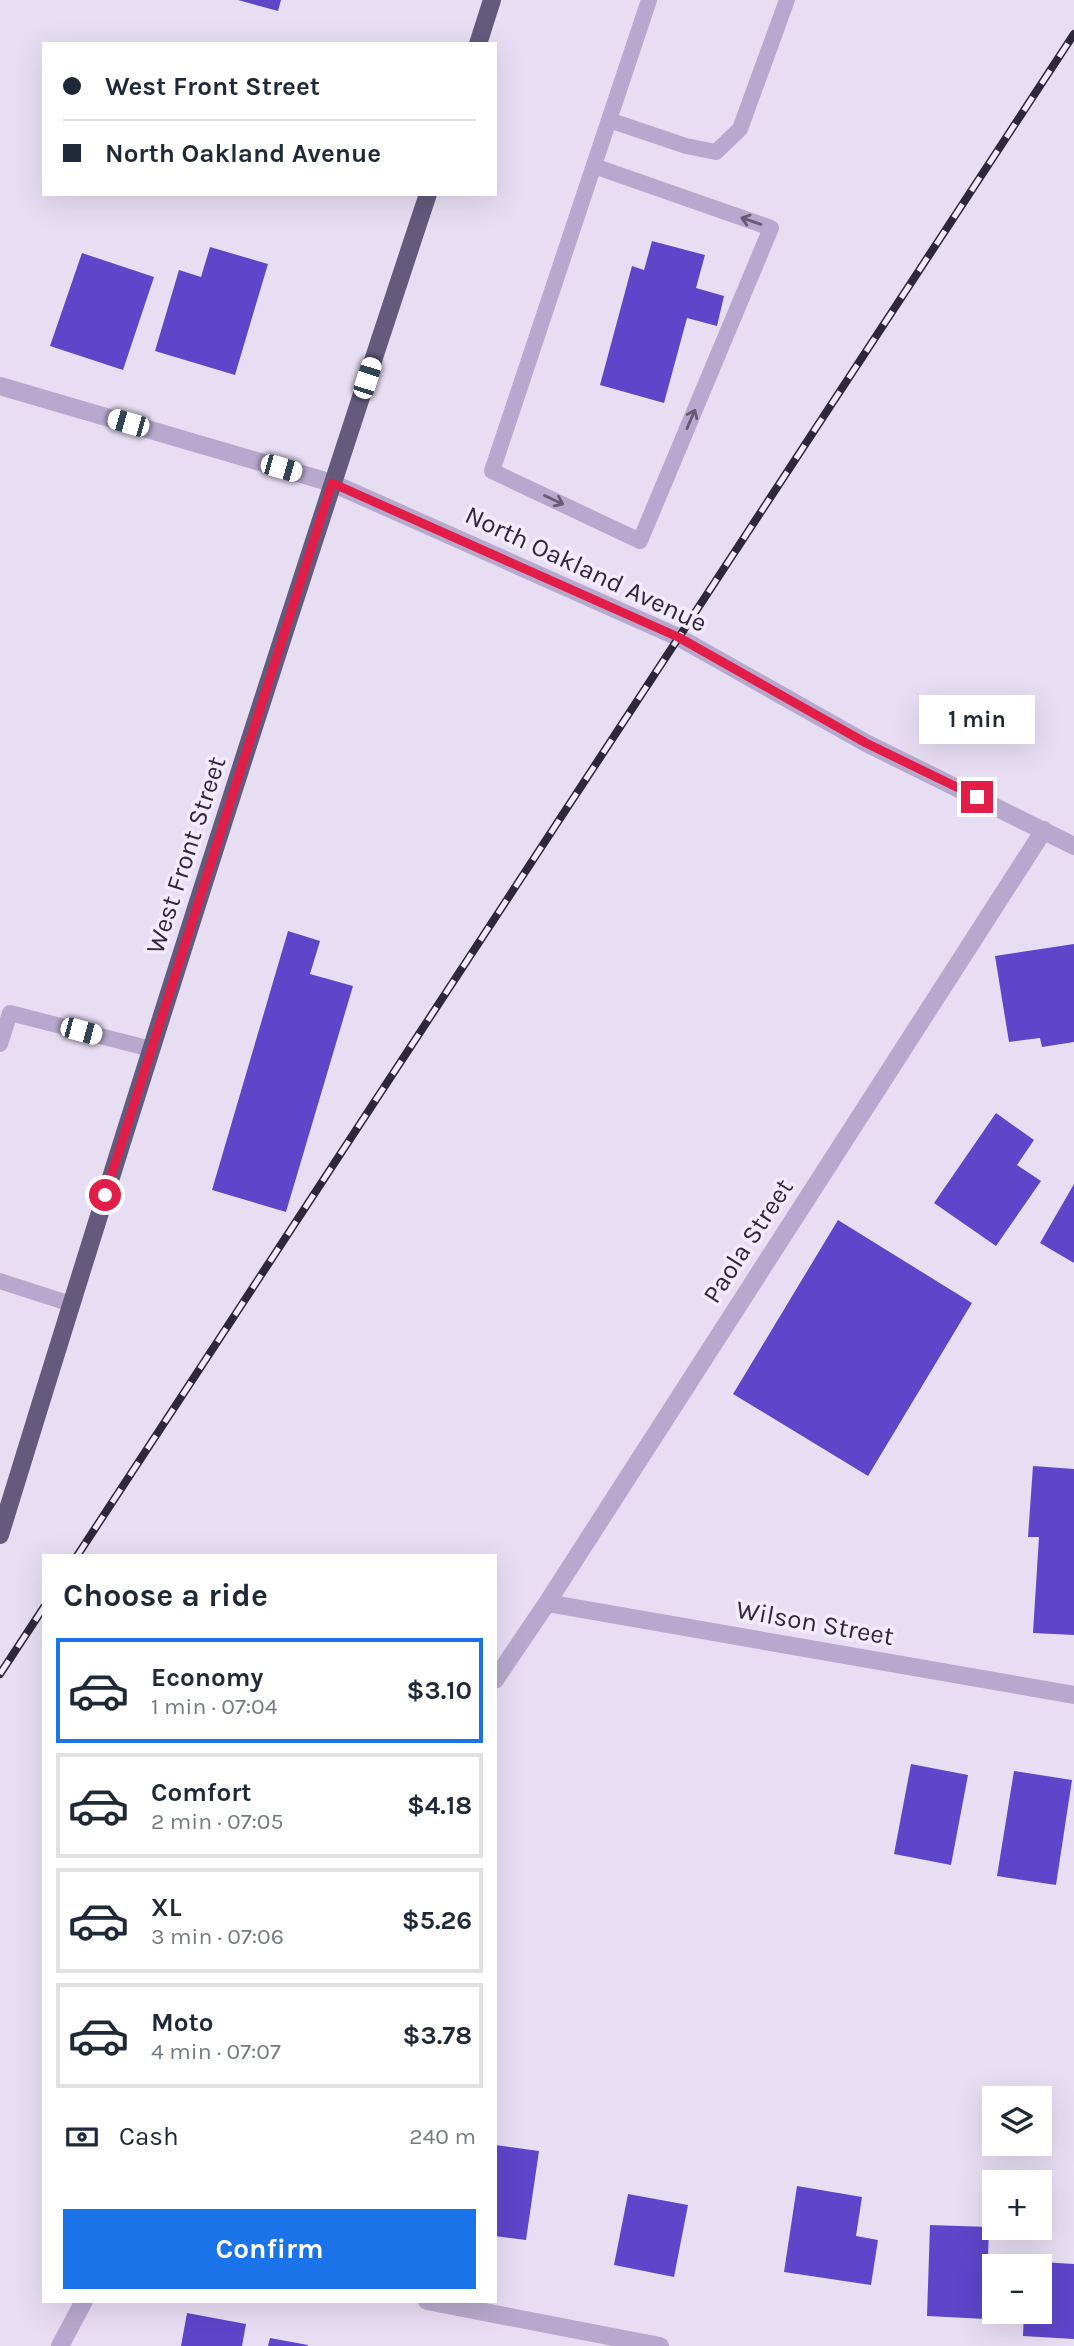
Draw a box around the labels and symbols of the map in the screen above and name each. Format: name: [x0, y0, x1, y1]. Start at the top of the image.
one-way arrow: [741, 214, 763, 226]
car: [351, 355, 384, 401]
car: [105, 407, 152, 439]
one-way arrow: [685, 409, 698, 430]
car: [258, 452, 305, 484]
one-way arrow: [543, 494, 564, 507]
street label: North Oakland Avenue: [460, 499, 712, 639]
callout: 1 min: [919, 696, 1035, 744]
street label: West Front Street: [139, 752, 233, 958]
route end: [961, 781, 993, 813]
car: [58, 1015, 105, 1047]
street label: Paola Street: [696, 1173, 800, 1309]
route start: [89, 1179, 121, 1211]
street label: Wilson Street: [734, 1594, 896, 1652]

